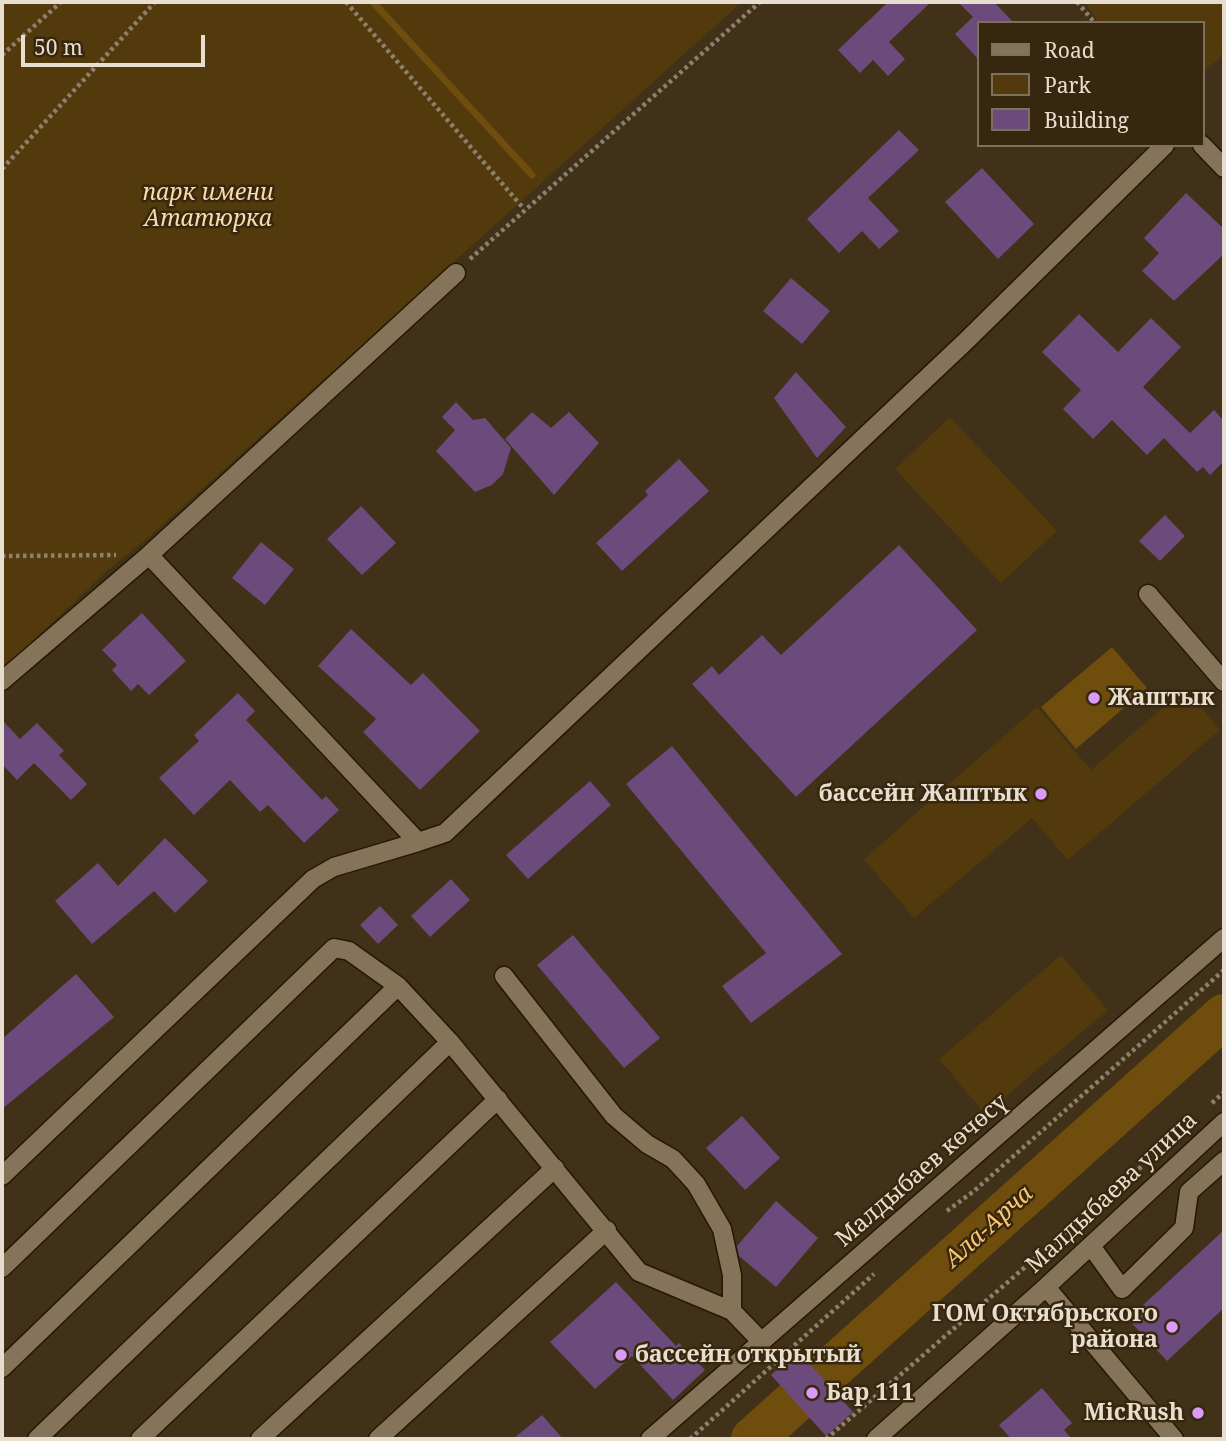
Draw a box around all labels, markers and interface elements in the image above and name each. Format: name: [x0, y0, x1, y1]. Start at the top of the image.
scale bar: [24, 21, 208, 65]
legend: [978, 21, 1205, 147]
text: 50 m: [34, 33, 83, 61]
text: Road: [1044, 36, 1095, 64]
text: Park: [1044, 71, 1091, 99]
text: Building: [1044, 106, 1129, 134]
park label: парк имени Ататюрка: [142, 179, 274, 233]
place label: Жаштык: [1108, 684, 1214, 712]
marker: Жаштык: [1086, 690, 1102, 706]
place label: бассейн Жаштык: [819, 780, 1027, 808]
marker: бассейн Жаштык: [1033, 786, 1049, 802]
street label: Малдыбаев көчөсү: [830, 1089, 1014, 1253]
street label: Малдыбаева улица: [1021, 1107, 1203, 1279]
water label: Ала-Арча: [939, 1180, 1039, 1274]
place label: ГОМ Октябрьского района: [932, 1300, 1158, 1354]
marker: ГОМ Октябрьского района: [1164, 1319, 1180, 1335]
place label: бассейн открытый: [635, 1341, 861, 1369]
marker: бассейн открытый: [613, 1347, 629, 1363]
place label: Бар 111: [826, 1379, 914, 1407]
marker: Бар 111: [804, 1385, 820, 1401]
place label: MicRush: [1084, 1399, 1184, 1427]
marker: MicRush: [1190, 1405, 1206, 1421]

